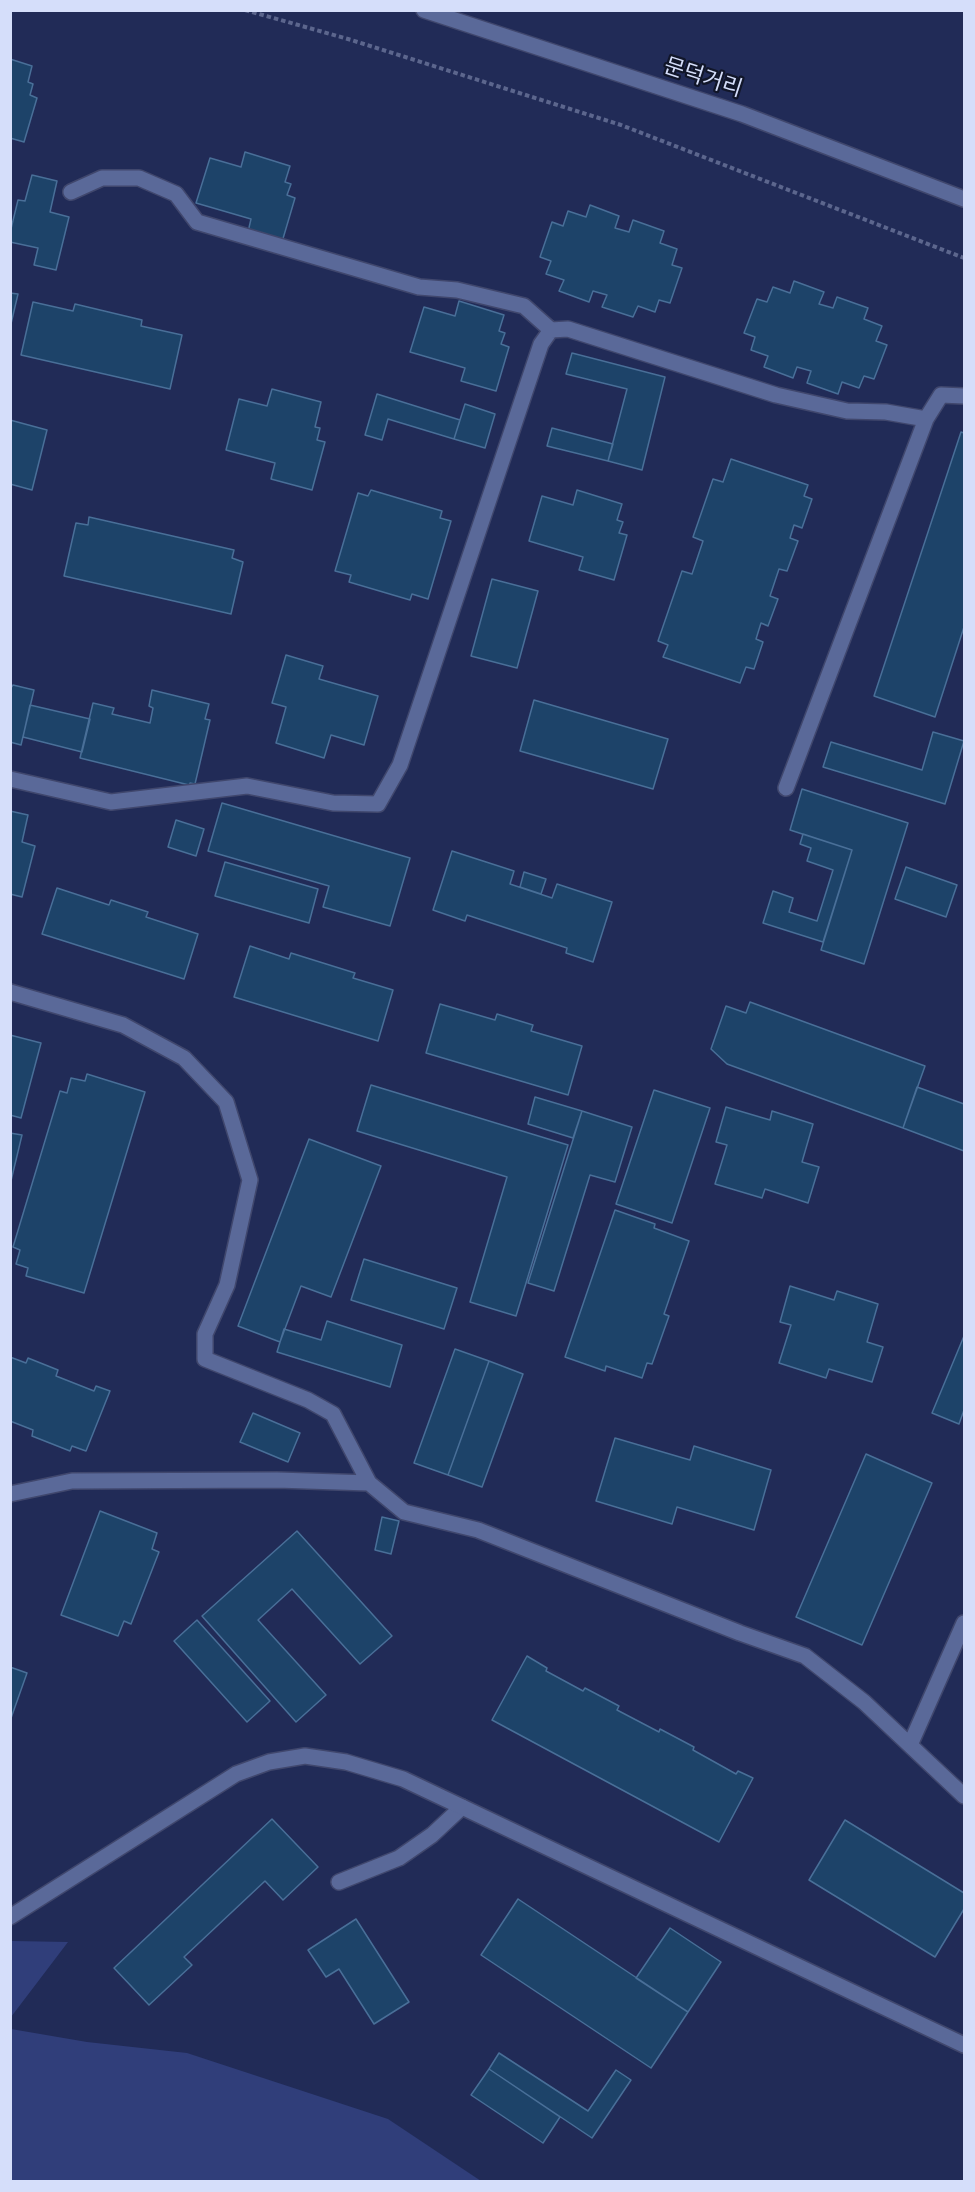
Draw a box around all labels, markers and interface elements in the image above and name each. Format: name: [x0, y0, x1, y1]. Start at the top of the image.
street label: 문덕거리: [660, 53, 746, 103]

